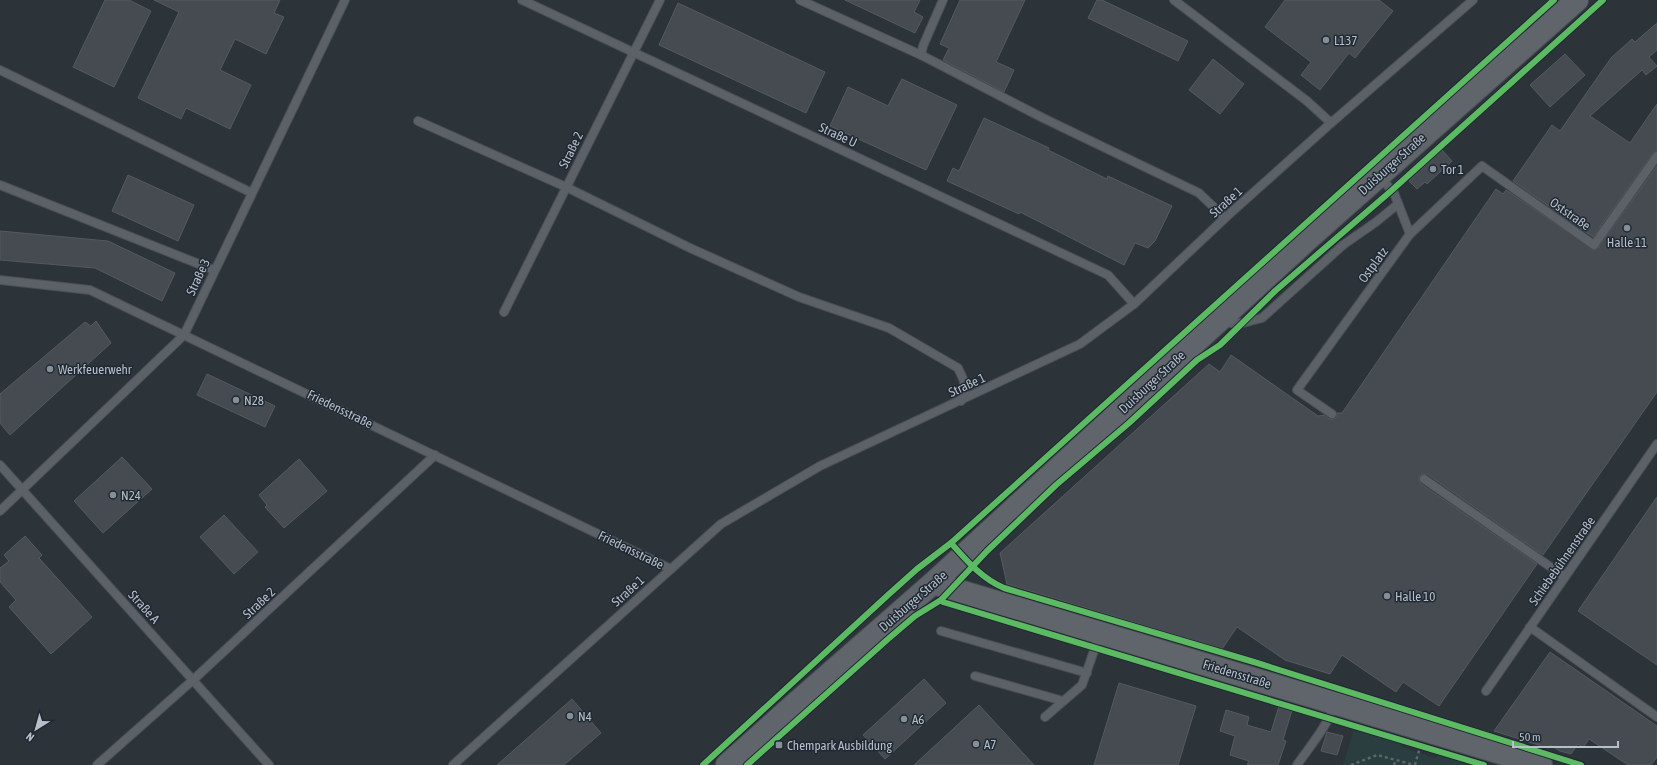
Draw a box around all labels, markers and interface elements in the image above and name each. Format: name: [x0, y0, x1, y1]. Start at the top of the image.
place label: L137: [1334, 33, 1357, 48]
marker: L137: [1321, 35, 1331, 45]
street label: Straße U: [817, 120, 859, 150]
street label: Straße 2: [556, 129, 586, 171]
street label: Duisburger Straße: [1356, 130, 1429, 198]
place label: Tor 1: [1441, 162, 1464, 177]
marker: Tor 1: [1428, 164, 1438, 174]
street label: Straße 1: [1207, 183, 1245, 221]
street label: Oststraße: [1547, 195, 1593, 233]
marker: Halle 11: [1622, 223, 1632, 233]
place label: Halle 11: [1607, 235, 1647, 250]
street label: Ostplatz: [1355, 244, 1391, 286]
street label: Straße 3: [183, 256, 213, 298]
street label: Duisburger Straße: [1116, 348, 1188, 416]
place label: Werkfeuerwehr: [58, 362, 132, 377]
marker: Werkfeuerwehr: [45, 364, 55, 374]
street label: Straße 1: [946, 370, 988, 400]
street label: Friedensstraße: [305, 387, 375, 431]
place label: N28: [244, 393, 264, 408]
marker: N28: [231, 395, 241, 405]
place label: N24: [121, 488, 141, 503]
marker: N24: [108, 490, 118, 500]
street label: Schiebebühnenstraße: [1526, 514, 1598, 608]
street label: Friedensstraße: [596, 528, 666, 572]
street label: Duisburger Straße: [876, 567, 950, 634]
street label: Straße 1: [609, 572, 647, 610]
street label: Straße 2: [240, 584, 278, 622]
street label: Straße A: [125, 587, 163, 627]
place label: Halle 10: [1395, 589, 1435, 604]
marker: Halle 10: [1382, 591, 1392, 601]
street label: Friedensstraße: [1201, 657, 1273, 692]
north arrow: [16, 709, 56, 749]
place label: N4: [578, 709, 592, 724]
marker: N4: [565, 711, 575, 721]
place label: A6: [912, 712, 924, 727]
marker: A6: [899, 714, 909, 724]
scale bar: [1513, 723, 1618, 749]
text: N: [24, 730, 36, 744]
text: 50 m: [1519, 730, 1541, 744]
place label: A7: [984, 737, 996, 752]
place label: Chempark Ausbildung: [787, 738, 892, 753]
marker: A7: [971, 739, 981, 749]
marker: Chempark Ausbildung: [774, 740, 784, 750]

